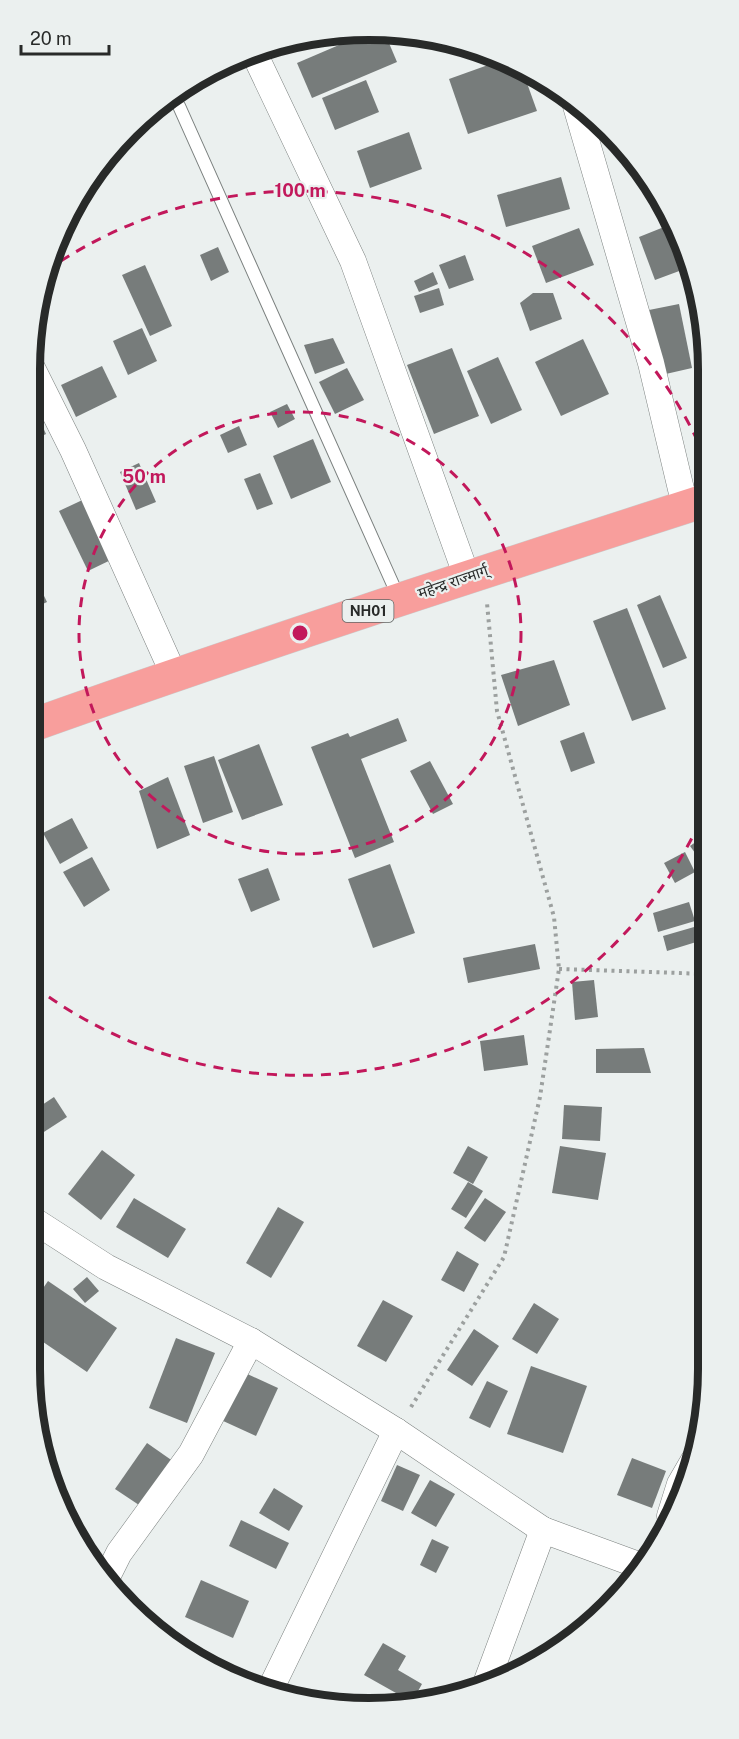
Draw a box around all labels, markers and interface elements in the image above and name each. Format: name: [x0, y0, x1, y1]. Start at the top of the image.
scale bar: [21, 18, 110, 56]
text: 20 m: [30, 28, 72, 49]
text: 100 m: [274, 180, 326, 201]
text: 50 m: [122, 466, 166, 487]
street label: महेन्द्र राज्मार्ग्: [416, 561, 493, 603]
road number: NH01: [342, 600, 394, 622]
centre of rings: [290, 623, 310, 643]

